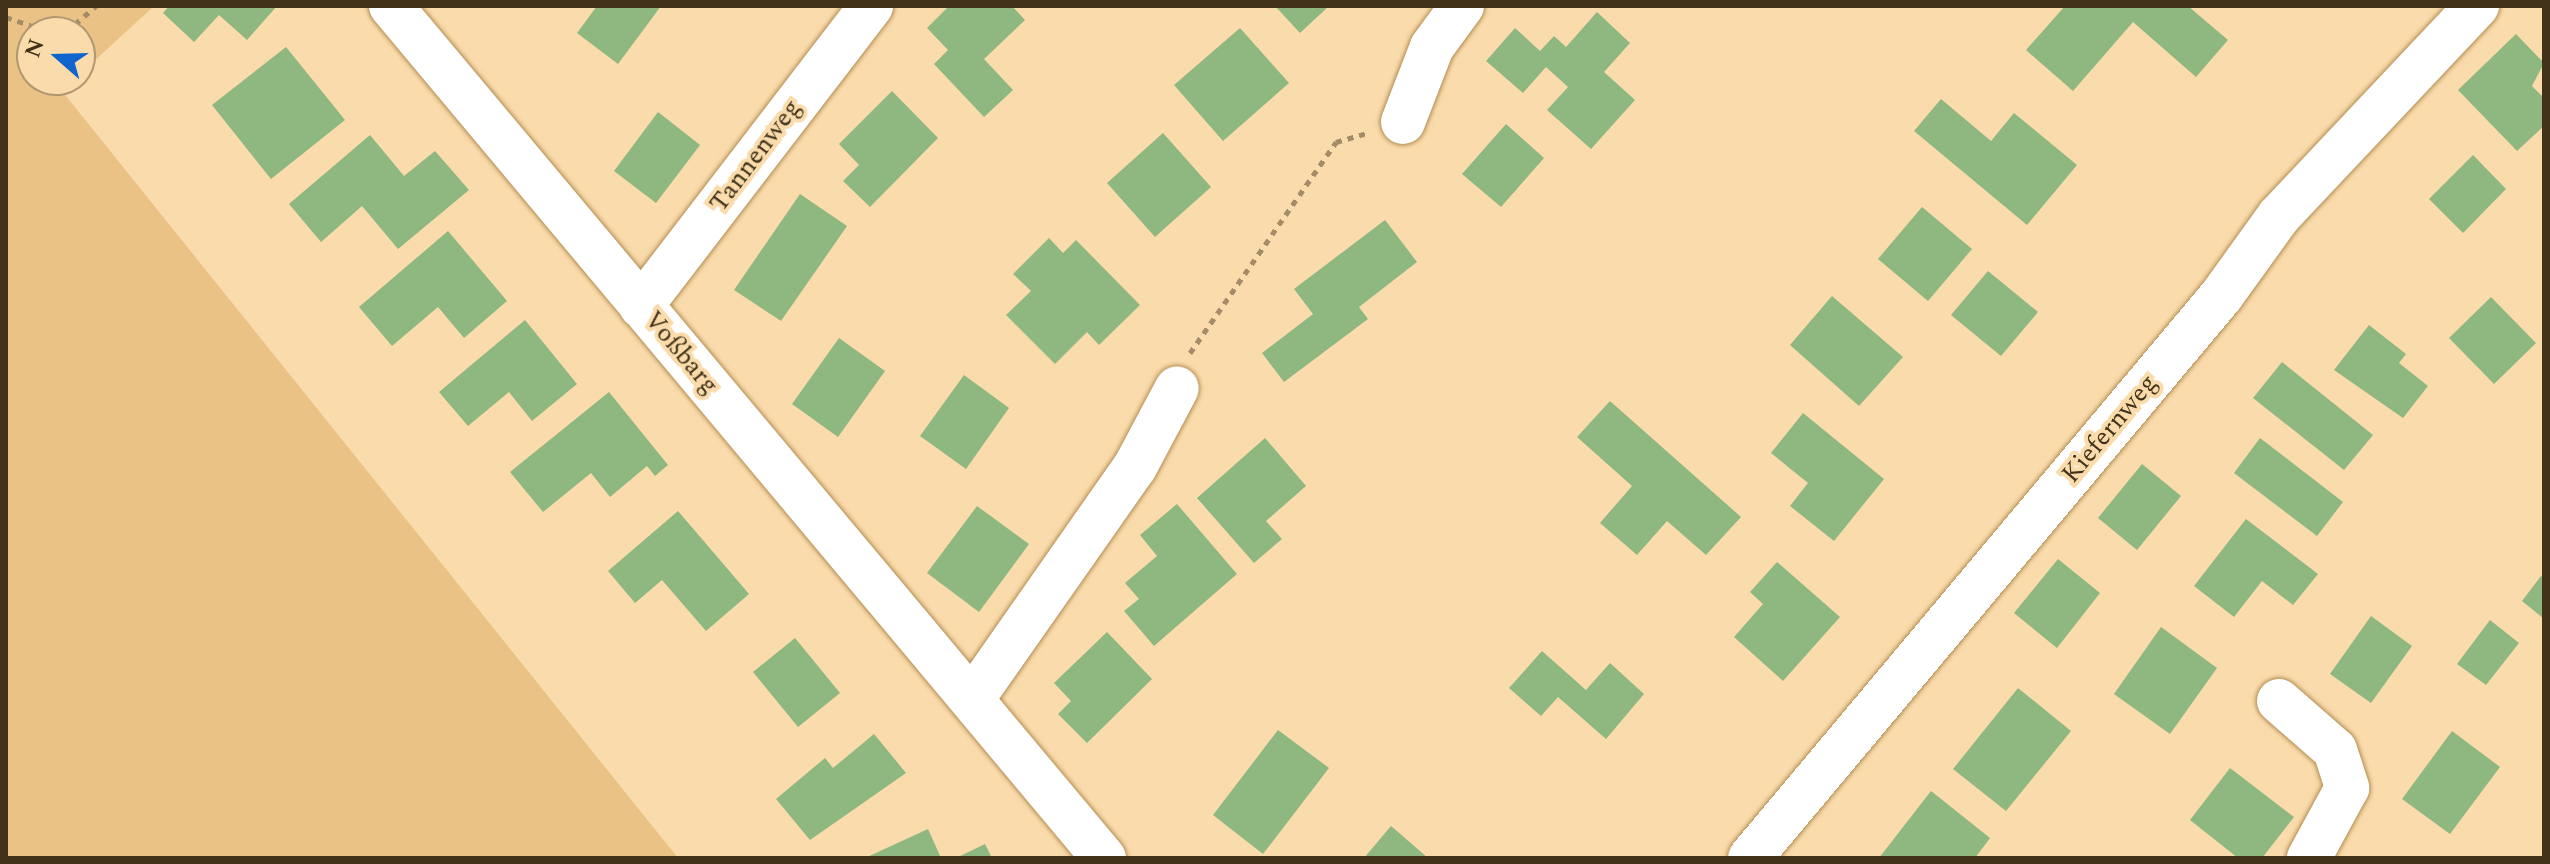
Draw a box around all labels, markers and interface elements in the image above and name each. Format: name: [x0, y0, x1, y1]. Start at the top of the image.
north arrow: [16, 16, 96, 96]
text: N: [16, 34, 53, 62]
street label: Tannenweg: [703, 93, 809, 219]
street label: Voßbarg: [637, 305, 725, 401]
street label: Kiefernweg: [2056, 368, 2164, 490]

